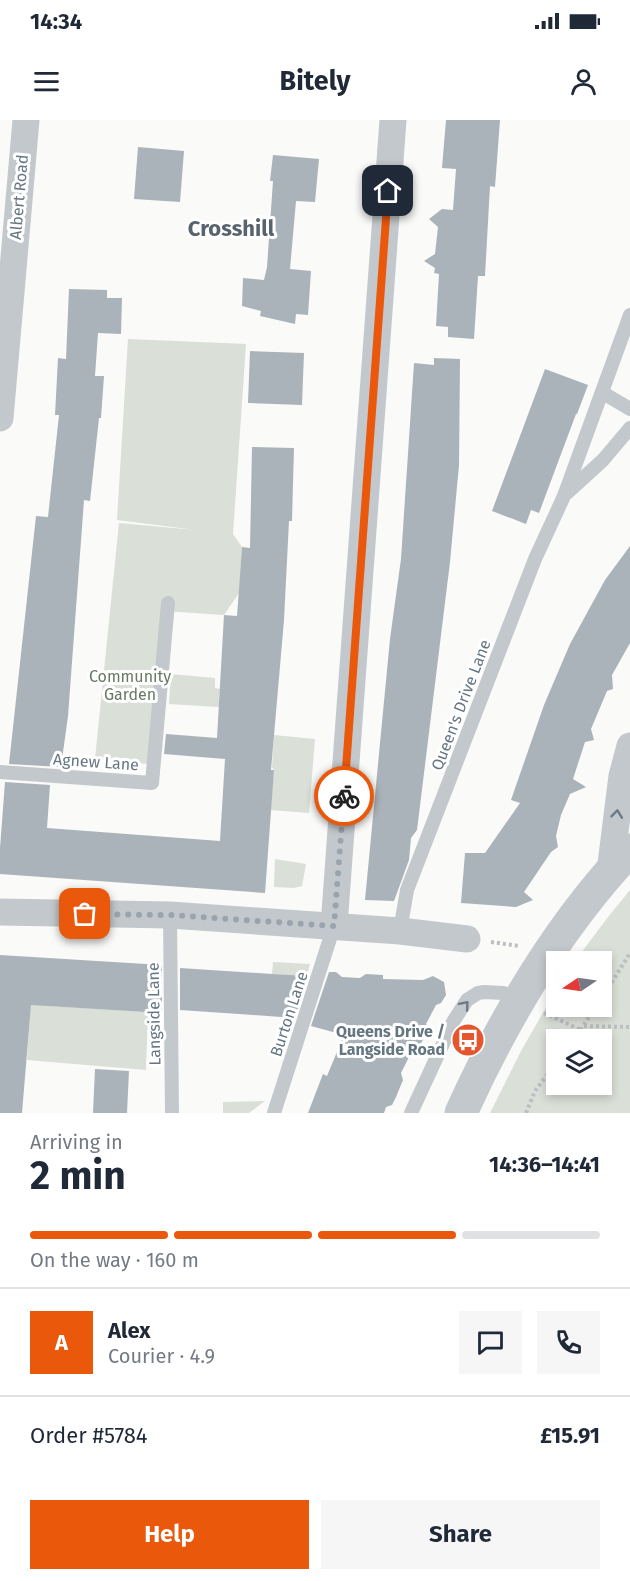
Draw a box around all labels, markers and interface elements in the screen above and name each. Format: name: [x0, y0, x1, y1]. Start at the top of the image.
text: 14:34: [30, 8, 82, 35]
icon: menu: [30, 65, 63, 98]
text: Bitely: [280, 65, 350, 97]
icon: person: [567, 65, 600, 98]
street label: Albert Road: [6, 154, 32, 240]
pin: [362, 165, 413, 216]
icon: home: [371, 174, 404, 207]
district label: Crosshill: [188, 215, 275, 242]
street label: Queen's Drive Lane: [427, 637, 495, 773]
park label: Community Garden: [89, 667, 171, 704]
street label: Agnew Lane: [52, 750, 140, 774]
courier: [314, 766, 374, 826]
icon: bike: [328, 780, 361, 813]
one-way arrow: [611, 809, 623, 818]
pin: [59, 888, 110, 939]
icon: bag: [68, 897, 101, 930]
north arrow: [546, 951, 612, 1017]
map controls: [546, 951, 612, 1095]
street label: Langside Lane: [144, 962, 164, 1066]
street label: Burton Lane: [266, 969, 312, 1059]
one-way arrow: [458, 1001, 469, 1012]
place label: Queens Drive / Langside Road: [336, 1022, 445, 1059]
bus stop icon: Queens Drive / Langside Road: [450, 1022, 486, 1058]
button: layers: [546, 1029, 612, 1095]
text: Arriving in: [30, 1130, 123, 1154]
text: 14:36–14:41: [489, 1151, 600, 1178]
text: 2 min: [30, 1153, 126, 1199]
text: On the way · 160 m: [30, 1248, 199, 1272]
button: chat: [459, 1311, 522, 1374]
button: phone: [537, 1311, 600, 1374]
text: Alex: [108, 1317, 151, 1344]
text: A: [55, 1329, 68, 1356]
text: Courier · 4.9: [108, 1344, 215, 1368]
text: Order #5784: [30, 1422, 148, 1449]
text: £15.91: [540, 1422, 600, 1449]
button: Help: [30, 1500, 309, 1569]
button: Share: [321, 1500, 600, 1569]

